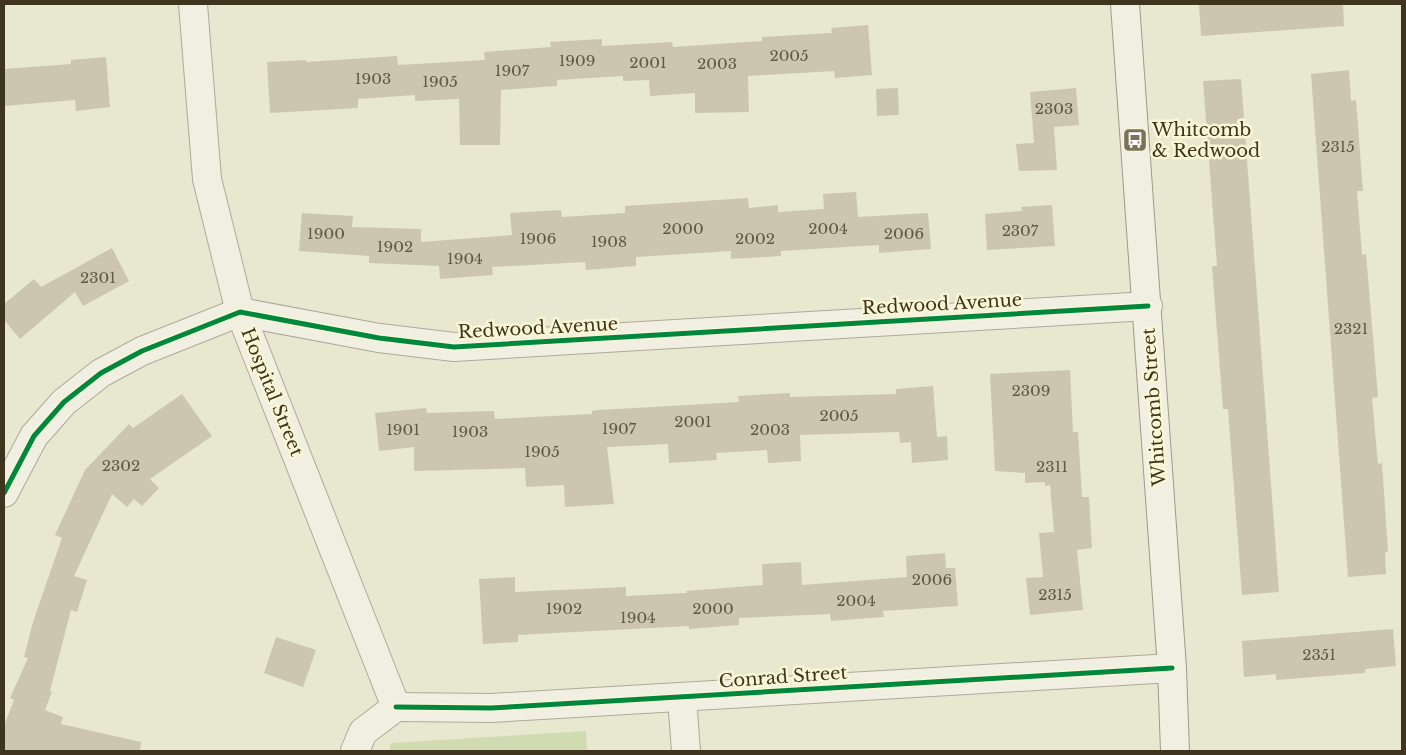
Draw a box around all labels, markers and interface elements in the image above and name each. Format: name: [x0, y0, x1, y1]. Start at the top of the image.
house number: 2005: [769, 46, 809, 65]
house number: 1909: [559, 51, 595, 70]
house number: 2001: [629, 53, 667, 72]
house number: 2003: [697, 54, 737, 73]
house number: 1907: [495, 61, 530, 80]
house number: 1903: [355, 69, 391, 88]
house number: 1905: [422, 72, 458, 91]
house number: 2303: [1035, 99, 1073, 118]
place label: Whitcomb & Redwood: [1151, 119, 1260, 162]
bus stop icon: Whitcomb & Redwood: [1122, 127, 1148, 153]
house number: 2315: [1321, 137, 1355, 156]
house number: 2000: [662, 219, 704, 238]
house number: 2004: [808, 219, 848, 238]
house number: 2307: [1002, 221, 1039, 240]
house number: 1900: [307, 224, 345, 243]
house number: 2006: [884, 224, 924, 243]
house number: 1906: [520, 229, 556, 248]
house number: 2002: [735, 229, 775, 248]
house number: 1908: [591, 232, 627, 251]
house number: 1902: [377, 237, 413, 256]
house number: 1904: [447, 249, 483, 268]
house number: 2301: [80, 268, 116, 287]
street label: Redwood Avenue: [861, 289, 1023, 319]
street label: Redwood Avenue: [457, 313, 619, 343]
house number: 2321: [1334, 319, 1368, 338]
street label: Hospital Street: [236, 325, 308, 460]
street label: Whitcomb Street: [1137, 327, 1171, 488]
house number: 2309: [1012, 381, 1050, 400]
house number: 2005: [819, 406, 859, 425]
house number: 2001: [674, 412, 712, 431]
house number: 1907: [602, 419, 637, 438]
house number: 1901: [386, 420, 420, 439]
house number: 2003: [750, 420, 790, 439]
house number: 1903: [452, 422, 488, 441]
house number: 1905: [524, 442, 560, 461]
house number: 2302: [102, 456, 140, 475]
house number: 2311: [1036, 457, 1068, 476]
house number: 2006: [912, 570, 952, 589]
house number: 2315: [1038, 585, 1072, 604]
house number: 2004: [836, 591, 876, 610]
house number: 1902: [546, 599, 582, 618]
house number: 2000: [692, 599, 734, 618]
house number: 1904: [620, 608, 656, 627]
house number: 2351: [1302, 645, 1336, 664]
street label: Conrad Street: [718, 662, 848, 692]

